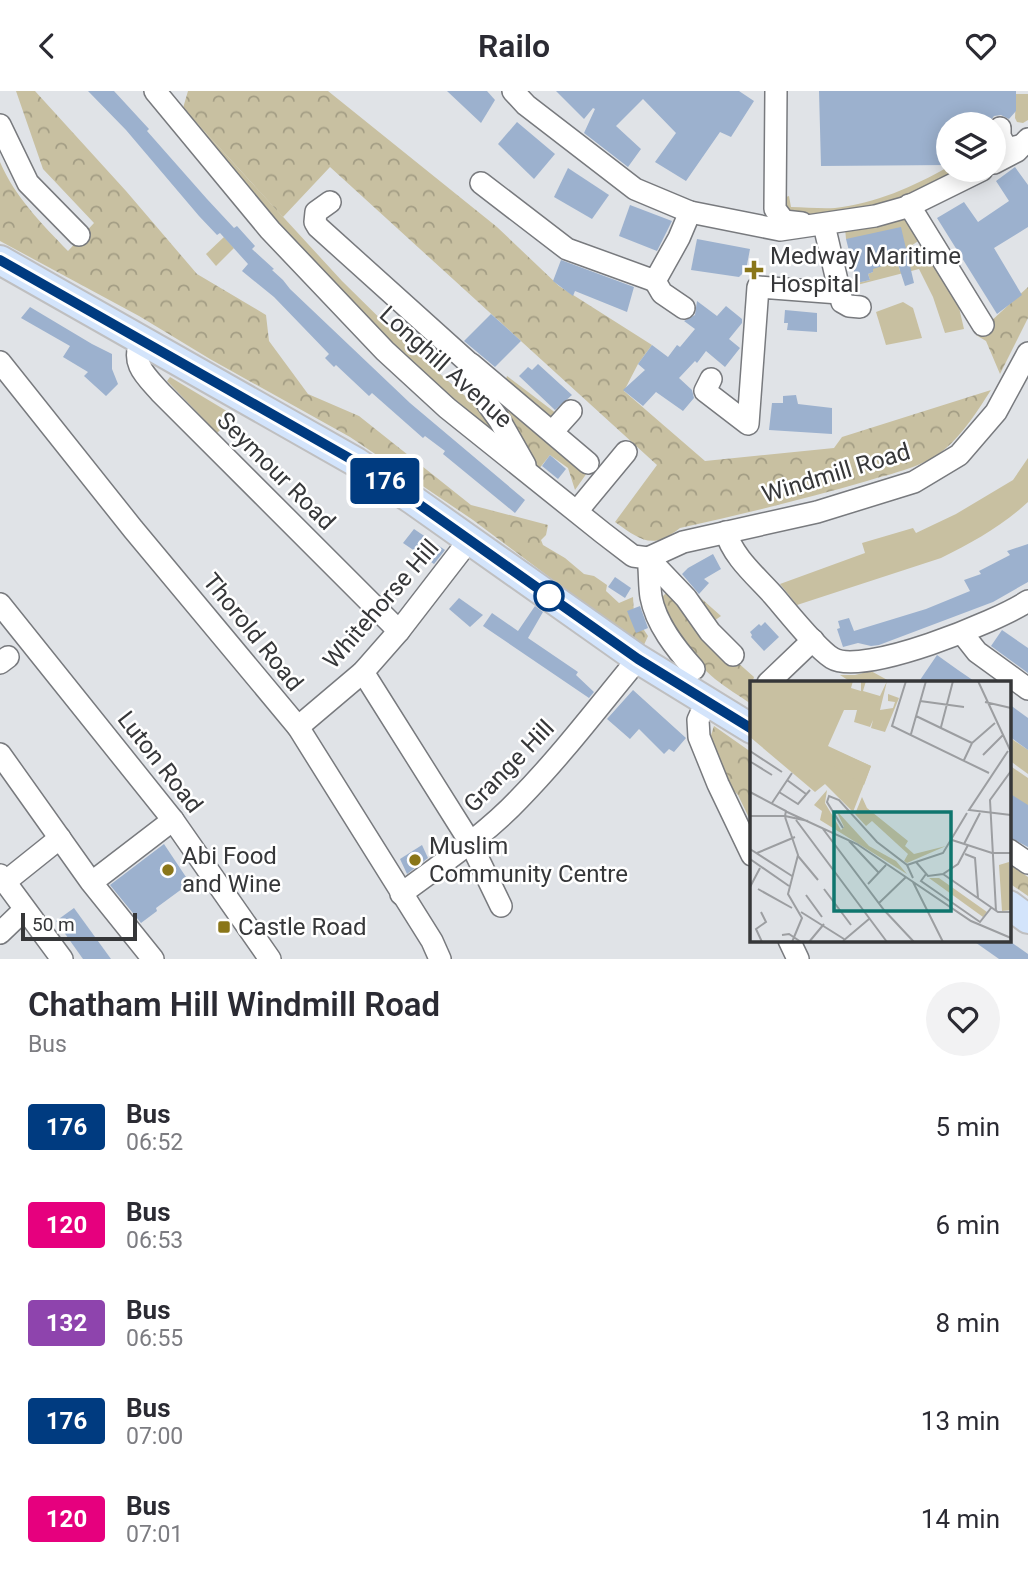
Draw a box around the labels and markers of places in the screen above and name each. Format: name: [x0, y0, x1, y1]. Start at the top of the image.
place label: Medway Maritime Hospital: [770, 242, 961, 298]
marker: Medway Maritime Hospital: [744, 260, 764, 280]
unlabelled marker: [534, 581, 564, 611]
place label: Muslim Community Centre: [429, 832, 628, 888]
place label: Abi Food and Wine: [182, 842, 281, 898]
marker: Muslim Community Centre: [407, 852, 423, 868]
marker: Abi Food and Wine: [160, 862, 176, 878]
place label: Castle Road: [238, 913, 367, 941]
marker: Castle Road: [216, 919, 232, 935]

